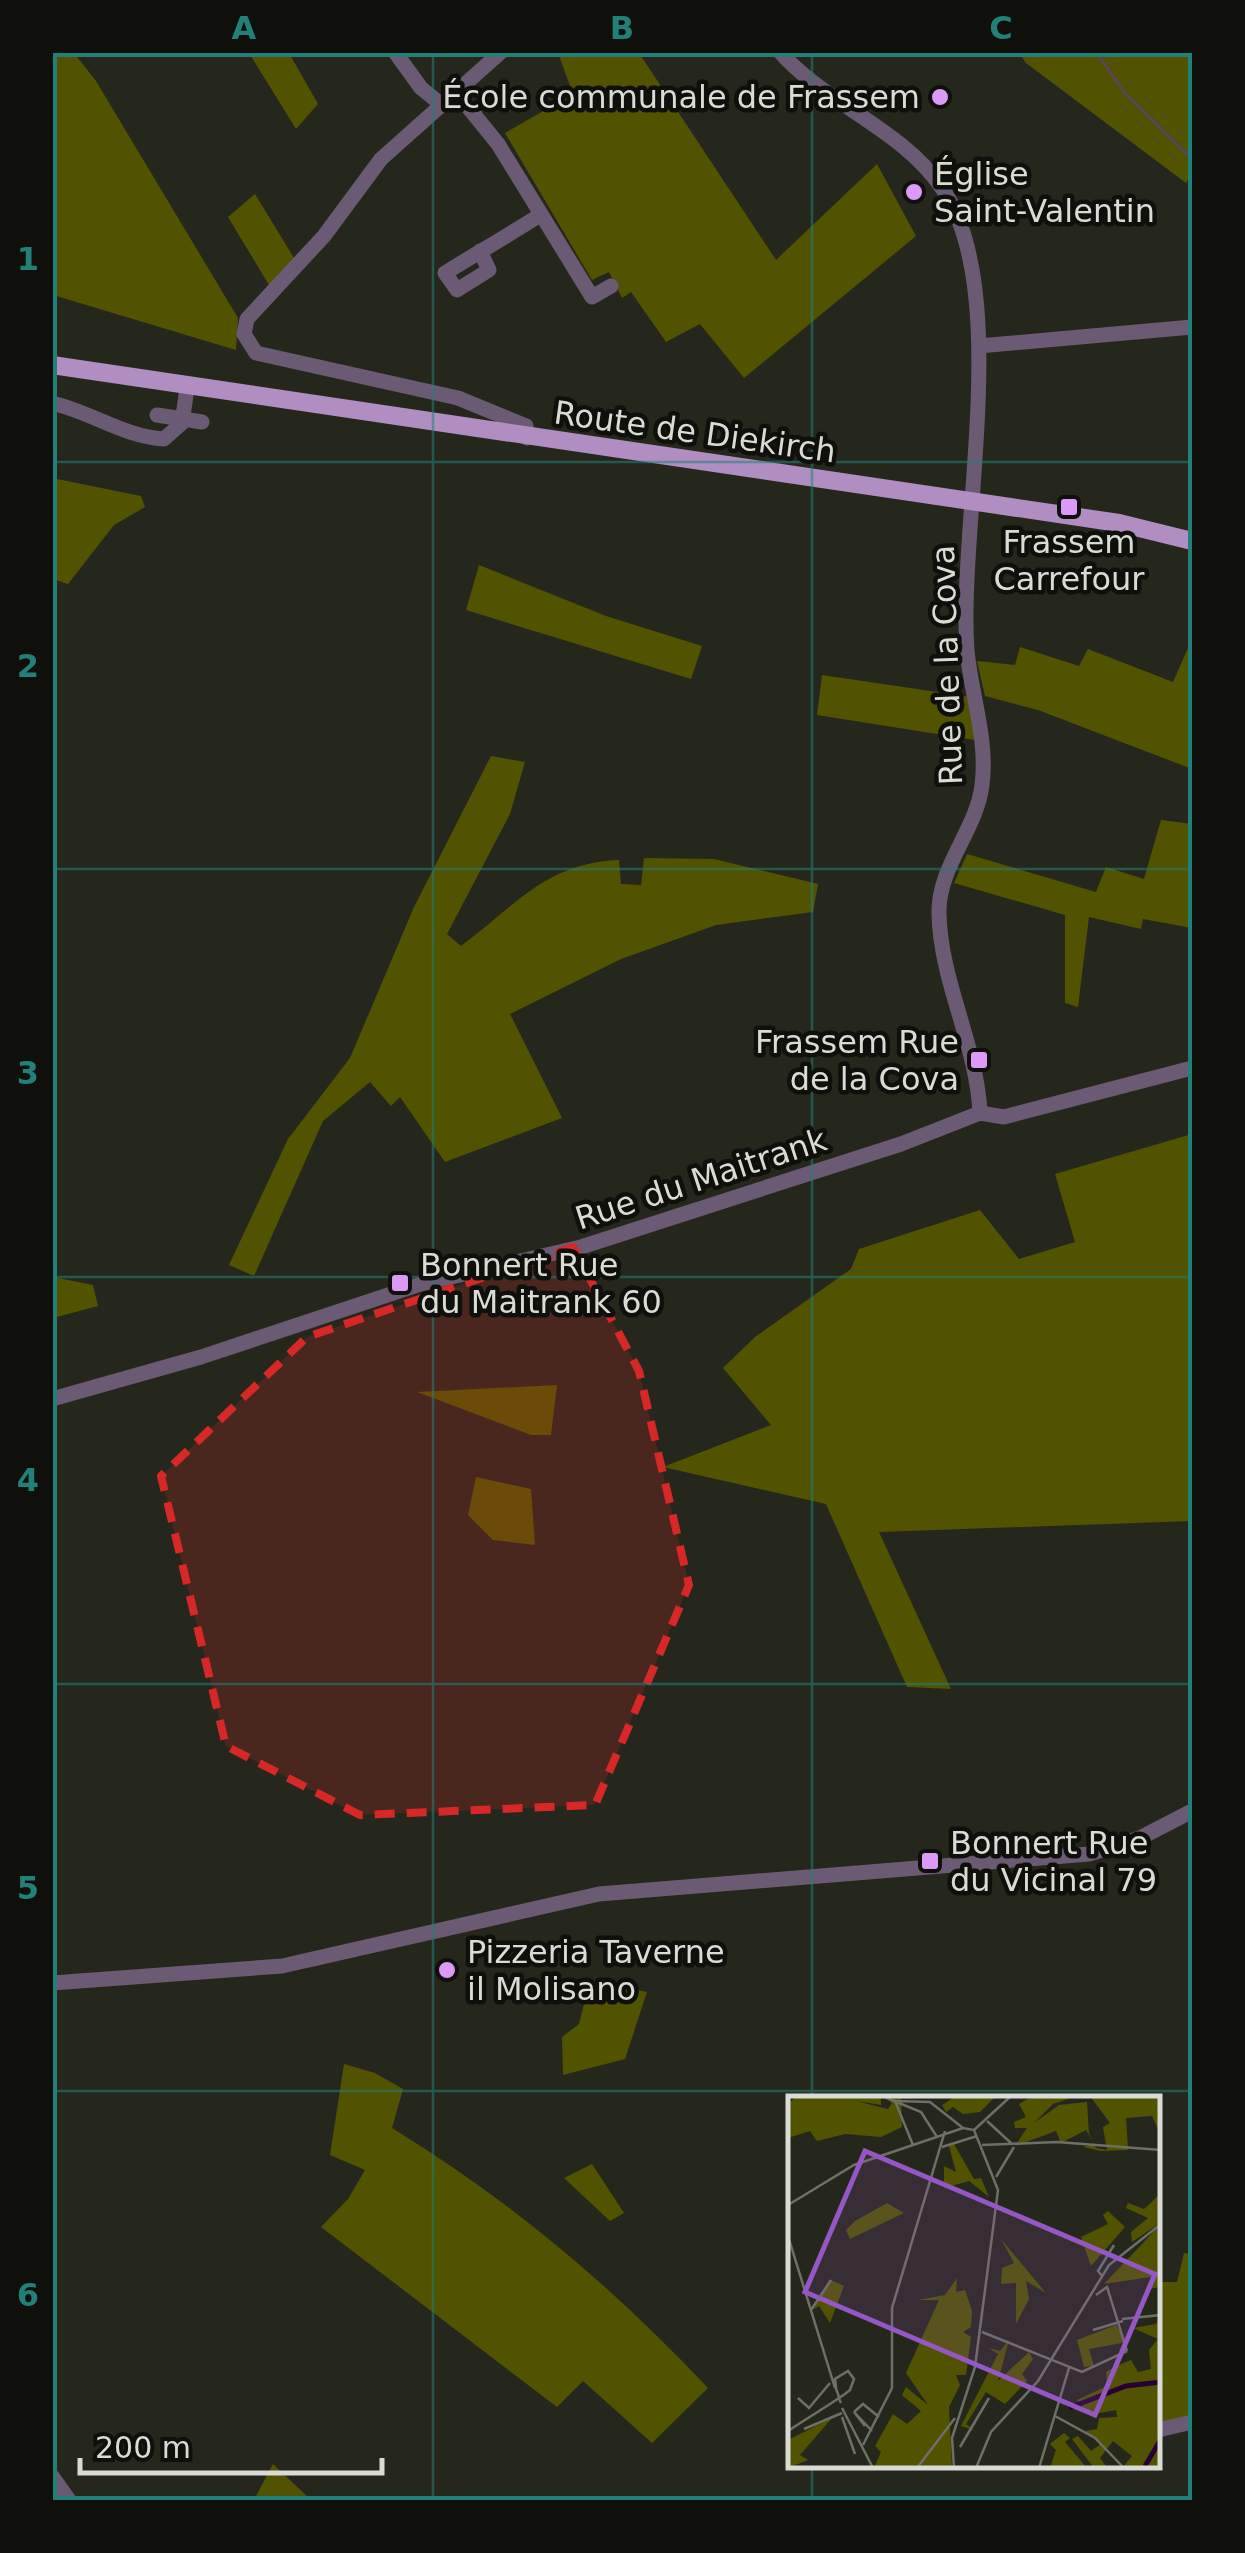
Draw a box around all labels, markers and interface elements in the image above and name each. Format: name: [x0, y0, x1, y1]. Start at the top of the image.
text: A: [232, 9, 257, 47]
text: B: [610, 9, 634, 47]
text: C: [989, 9, 1013, 47]
place label: École communale de Frassem: [442, 78, 920, 116]
marker: École communale de Frassem: [929, 86, 951, 108]
place label: Église Saint-Valentin: [934, 155, 1155, 230]
marker: Église Saint-Valentin: [903, 181, 925, 203]
text: 1: [17, 240, 39, 278]
street label: Route de Diekirch: [552, 393, 838, 471]
marker: Frassem Carrefour: [1058, 496, 1080, 518]
place label: Frassem Carrefour: [994, 523, 1145, 598]
street label: Rue de la Cova: [924, 544, 970, 786]
text: 2: [17, 647, 39, 685]
place label: Frassem Rue de la Cova: [755, 1023, 959, 1098]
marker: Frassem Rue de la Cova: [968, 1049, 990, 1071]
text: 3: [17, 1054, 39, 1092]
street label: Rue du Maitrank: [571, 1120, 832, 1238]
place label: Bonnert Rue du Maitrank 60: [420, 1246, 662, 1321]
marker: Bonnert Rue du Maitrank 60: [389, 1272, 411, 1294]
text: 4: [17, 1461, 39, 1499]
place label: Bonnert Rue du Vicinal 79: [950, 1824, 1157, 1899]
marker: Bonnert Rue du Vicinal 79: [919, 1850, 941, 1872]
text: 5: [17, 1869, 39, 1907]
place label: Pizzeria Taverne il Molisano: [467, 1933, 725, 2008]
marker: Pizzeria Taverne il Molisano: [436, 1959, 458, 1981]
inset map: [788, 2096, 1160, 2468]
text: 6: [17, 2276, 39, 2314]
scale bar: [80, 2413, 382, 2475]
text: 200 m: [95, 2430, 191, 2465]

